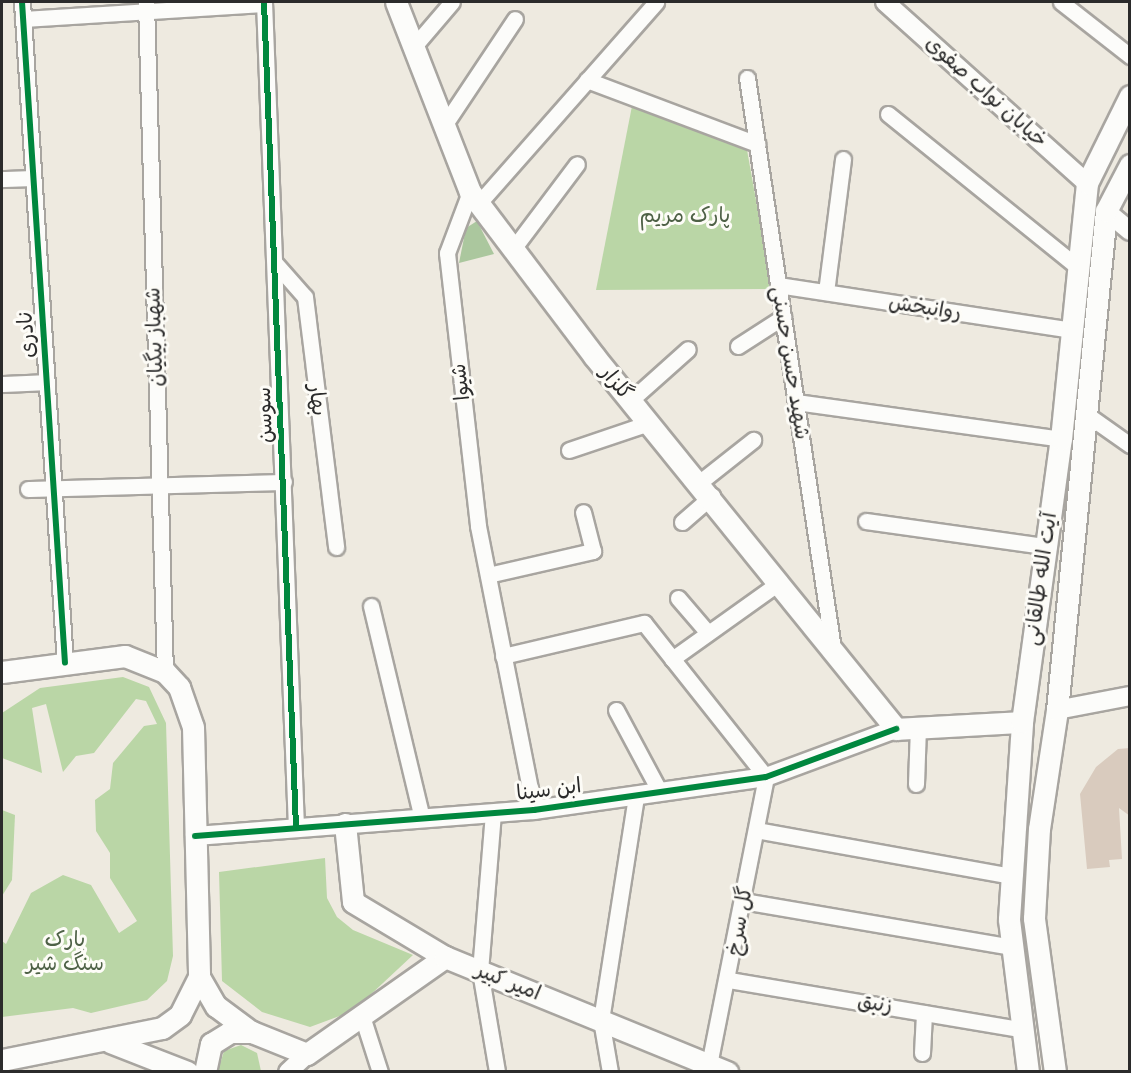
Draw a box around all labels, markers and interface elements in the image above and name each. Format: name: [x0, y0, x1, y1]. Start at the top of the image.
street label: خیابان نواب صفوی: [920, 31, 1052, 153]
park label: پارک مریم: [640, 203, 730, 229]
street label: شهید حسن حسنی: [765, 285, 815, 441]
street label: شهباز بیگیان: [141, 287, 169, 387]
street label: روانبخش: [887, 290, 963, 326]
street label: نادری: [13, 309, 41, 359]
street label: گلزار: [594, 361, 638, 405]
street label: شیوا: [446, 362, 476, 402]
street label: بهار: [303, 383, 331, 417]
street label: سوسن: [251, 386, 279, 444]
street label: آیت الله طالقانی: [1019, 511, 1063, 647]
street label: ابن سینا: [515, 774, 583, 806]
street label: گل سرخ: [722, 884, 758, 958]
park label: پارک سنگ شیر: [26, 927, 104, 977]
street label: امیر کبیر: [472, 957, 544, 1007]
street label: زنبق: [856, 989, 894, 1019]

